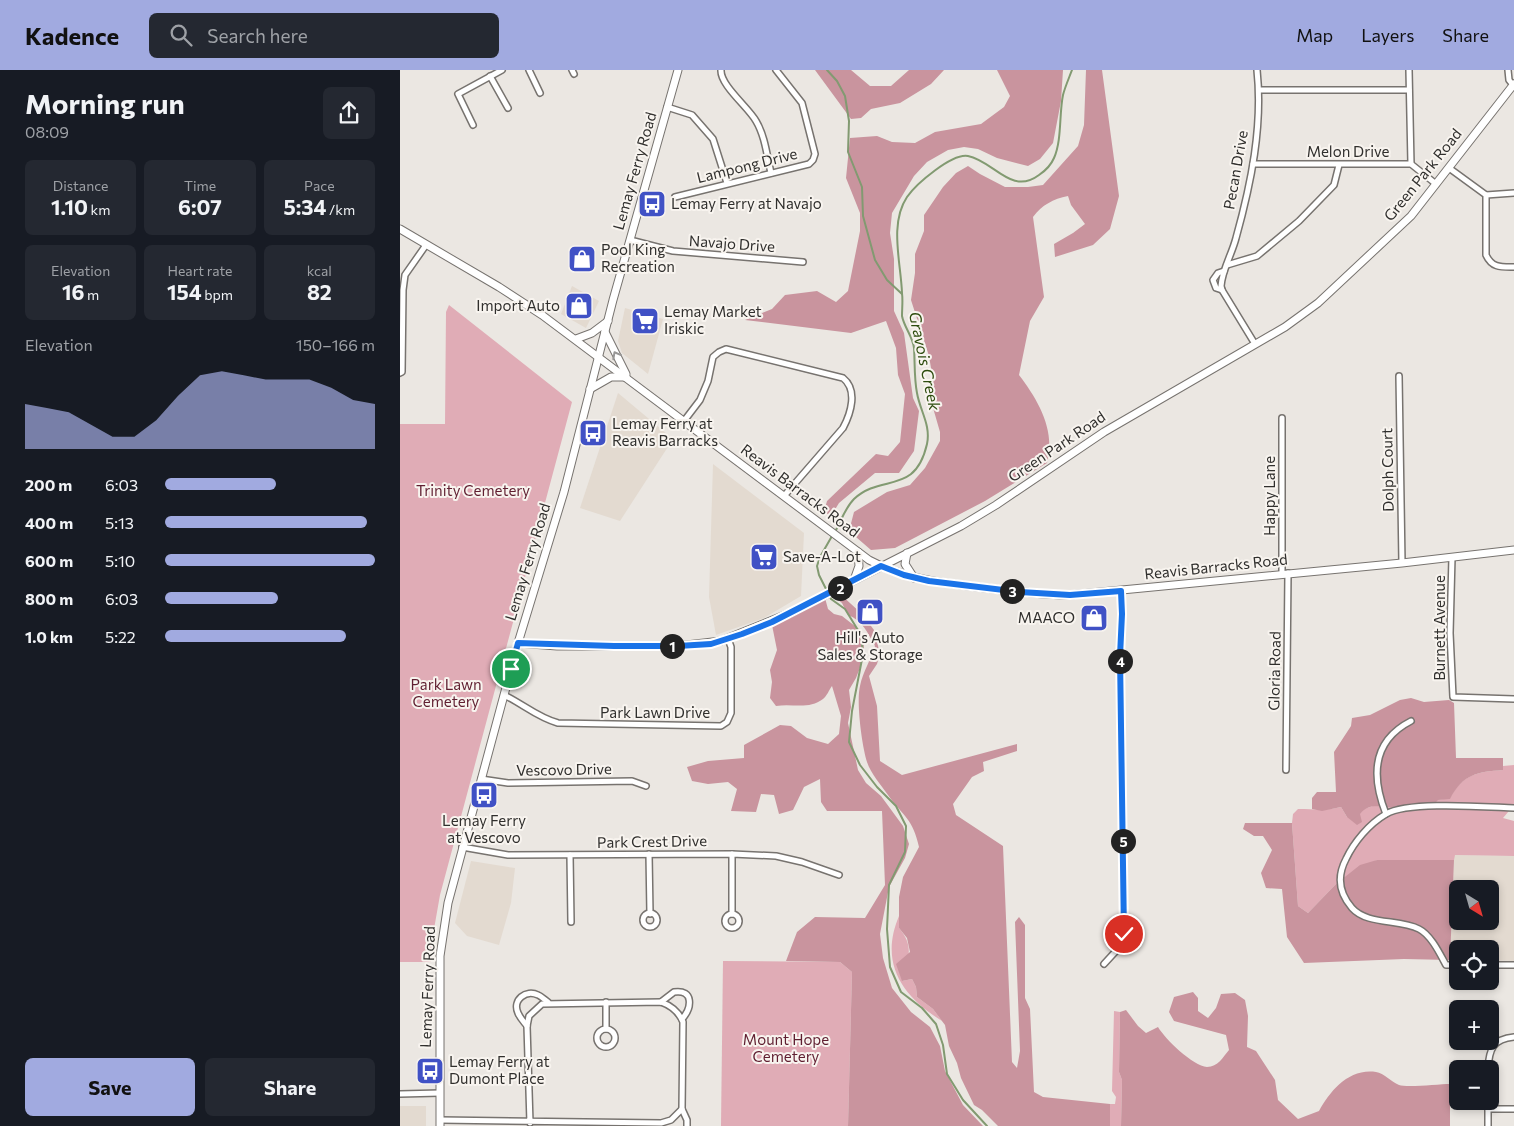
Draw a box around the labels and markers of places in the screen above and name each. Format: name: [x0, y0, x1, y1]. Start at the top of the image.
bus stop icon: Lemay Ferry at Navajo: [637, 189, 667, 219]
place label: Lemay Ferry at Navajo: [671, 194, 822, 212]
place label: Pool King Recreation: [601, 240, 675, 275]
shop icon: Pool King Recreation: [567, 244, 597, 274]
shop icon: Import Auto: [564, 291, 594, 321]
place label: Import Auto: [476, 296, 560, 314]
place label: Lemay Market Iriskic: [664, 302, 762, 337]
supermarket icon: Lemay Market Iriskic: [630, 306, 660, 336]
place label: Lemay Ferry at Reavis Barracks: [612, 414, 718, 449]
bus stop icon: Lemay Ferry at Reavis Barracks: [578, 418, 608, 448]
supermarket icon: Save-A-Lot: [749, 542, 779, 572]
place label: Save-A-Lot: [783, 547, 861, 565]
pin: 2: [828, 576, 852, 600]
pin: 3: [1000, 578, 1024, 604]
shop icon: Hill's Auto Sales & Storage: [855, 597, 885, 627]
shop icon: MAACO: [1079, 603, 1109, 633]
place label: MAACO: [1018, 608, 1075, 626]
place label: Hill's Auto Sales & Storage: [817, 628, 923, 663]
pin: 1: [660, 634, 684, 658]
pin: [490, 648, 532, 690]
pin: 4: [1108, 648, 1132, 674]
bus stop icon: Lemay Ferry at Vescovo: [469, 780, 499, 810]
place label: Lemay Ferry at Vescovo: [442, 811, 526, 846]
pin: 5: [1110, 828, 1136, 854]
pin: [1103, 913, 1145, 955]
place label: Lemay Ferry at Dumont Place: [449, 1052, 550, 1087]
bus stop icon: Lemay Ferry at Dumont Place: [415, 1056, 445, 1086]

